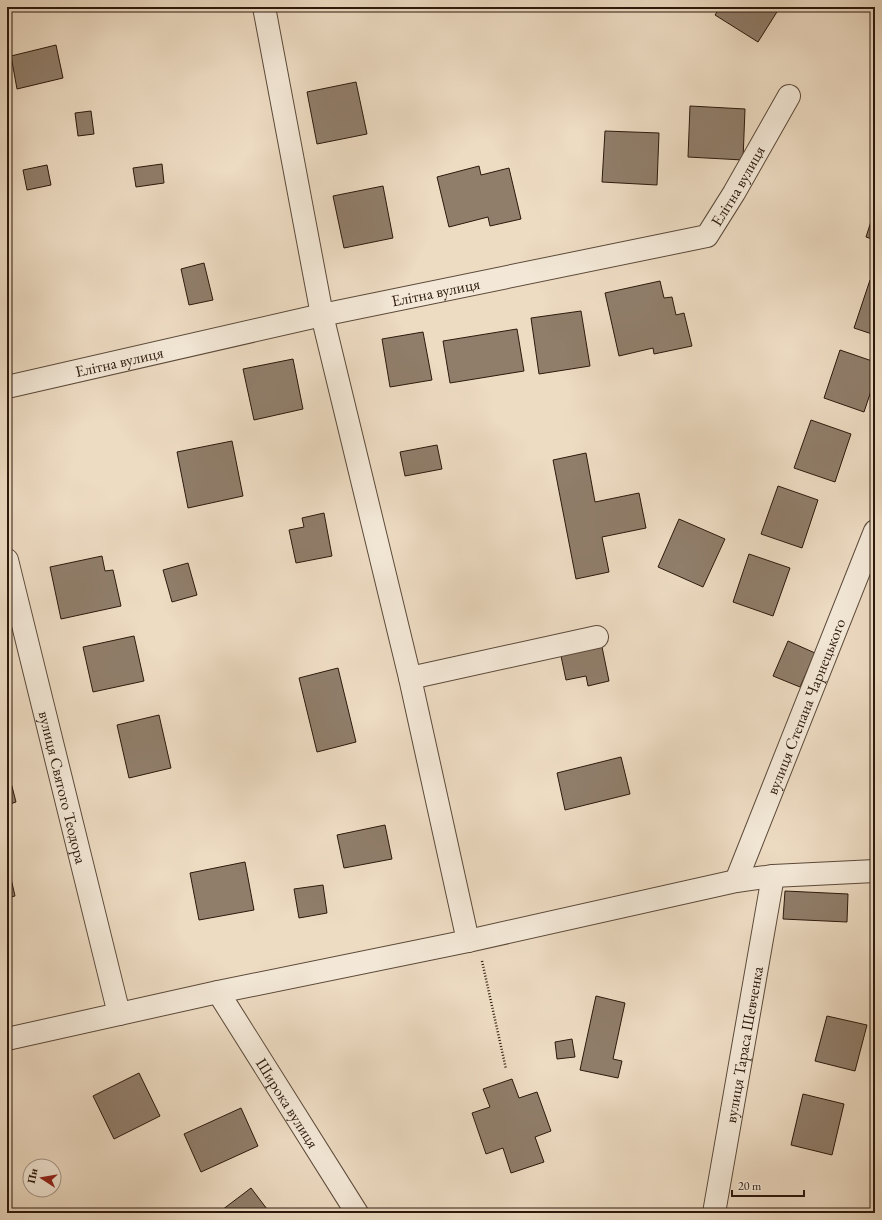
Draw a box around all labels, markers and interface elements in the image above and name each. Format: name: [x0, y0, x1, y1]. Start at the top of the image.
street label: Елітна вулиця: [706, 142, 769, 230]
street label: Елітна вулиця: [389, 272, 482, 311]
street label: Елітна вулиця: [73, 341, 165, 382]
street label: вулиця Степана Чарнецького: [761, 615, 850, 797]
street label: вулиця Святого Теодора: [34, 709, 92, 866]
street label: вулиця Тараса Шевченка: [719, 964, 768, 1124]
street label: Широка вулиця: [251, 1054, 324, 1152]
north arrow: [22, 1158, 62, 1198]
text: Пн: [24, 1166, 41, 1185]
scale bar: [732, 1172, 804, 1198]
text: 20 m: [738, 1178, 762, 1194]

